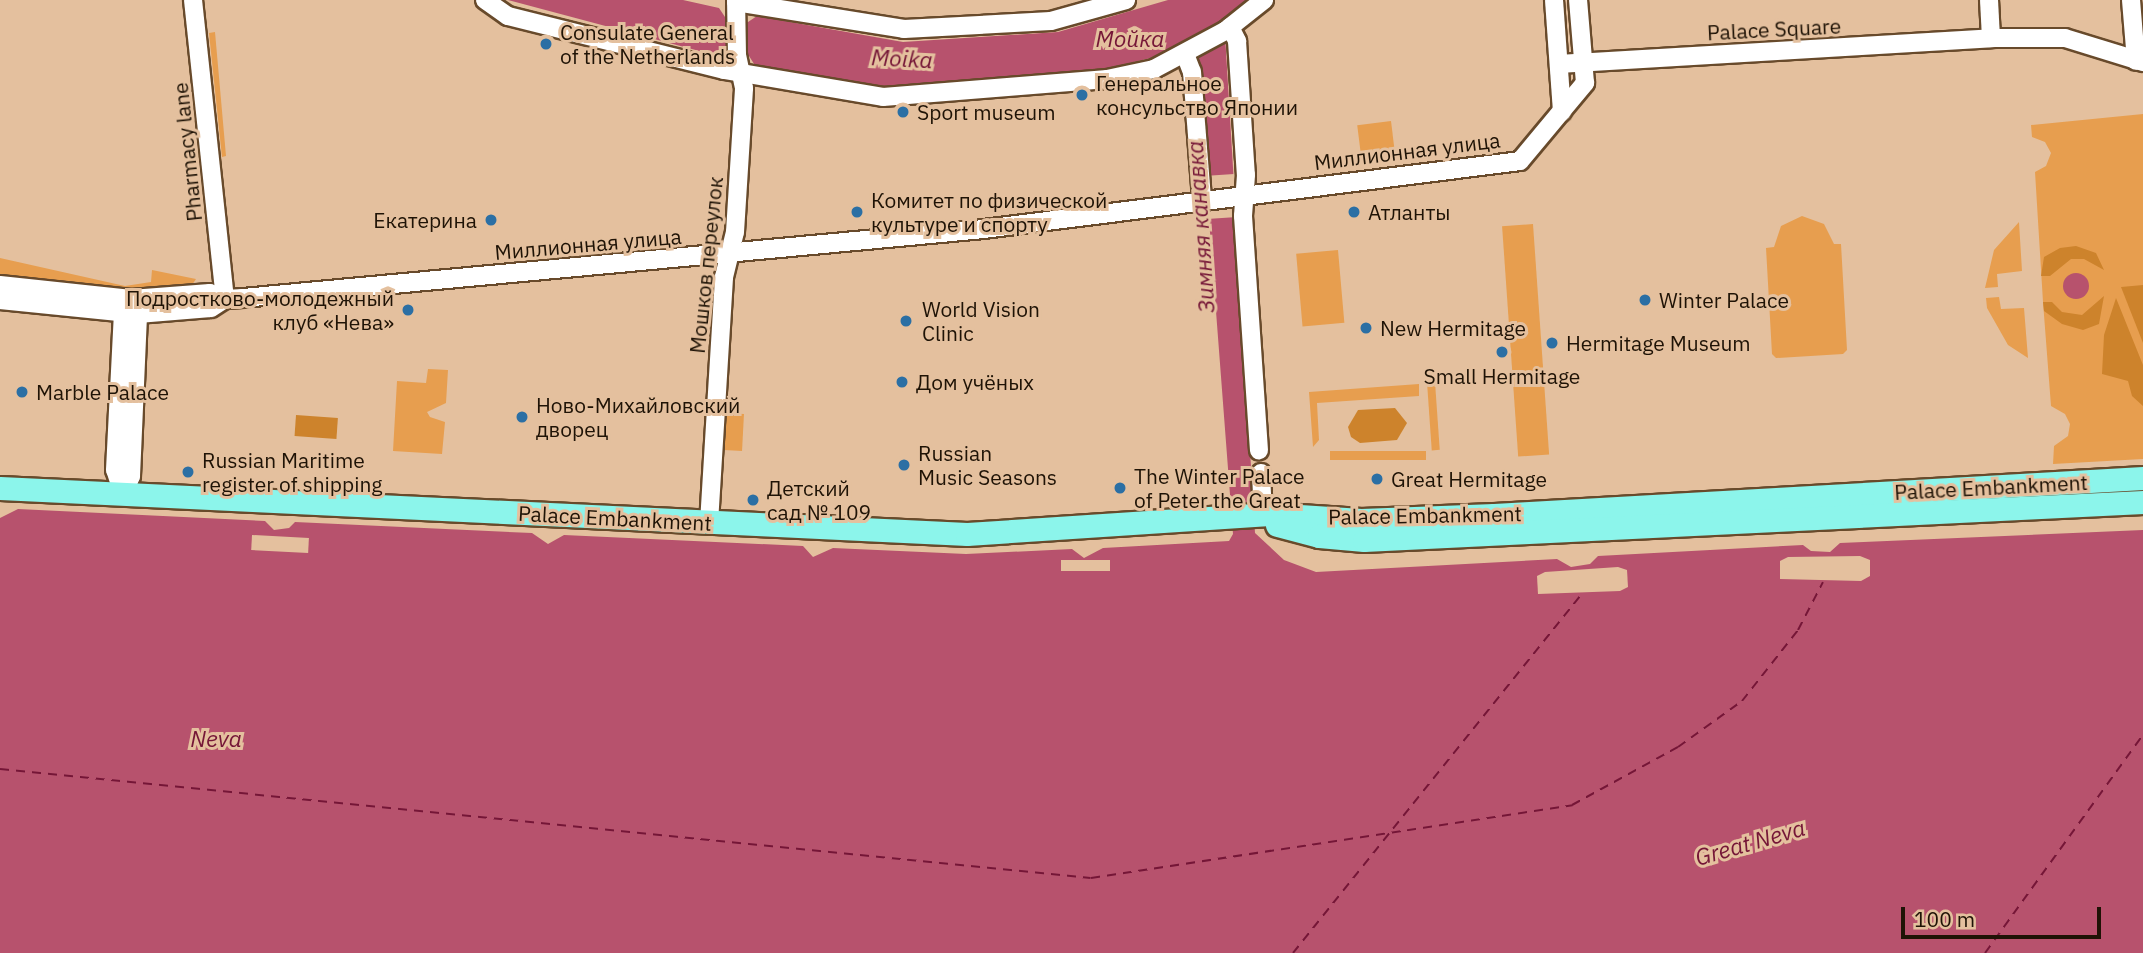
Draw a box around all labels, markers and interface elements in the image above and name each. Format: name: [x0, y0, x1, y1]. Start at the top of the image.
street label: Palace Square: [1706, 13, 1842, 45]
place label: Consulate General of the Netherlands: [560, 19, 735, 69]
water label: Мойка: [1096, 24, 1164, 52]
marker: Consulate General of the Netherlands: [538, 36, 554, 52]
water label: Moika: [871, 43, 933, 73]
place label: Генеральное консульство Японии: [1096, 70, 1298, 120]
street label: Pharmacy lane: [167, 81, 207, 223]
marker: Генеральное консульство Японии: [1074, 87, 1090, 103]
place label: Sport museum: [917, 99, 1056, 125]
marker: Sport museum: [895, 104, 911, 120]
street label: Миллионная улица: [1312, 127, 1502, 175]
water label: Зимняя канавка: [1180, 140, 1220, 314]
street label: Мошков переулок: [684, 175, 728, 355]
place label: Комитет по физической культуре и спорту: [871, 187, 1107, 237]
place label: Атланты: [1368, 199, 1451, 225]
marker: Комитет по физической культуре и спорту: [849, 204, 865, 220]
marker: Атланты: [1346, 204, 1362, 220]
place label: Екатерина: [373, 207, 477, 233]
marker: Екатерина: [483, 212, 499, 228]
street label: Миллионная улица: [494, 223, 682, 265]
place label: Подростково-молодежный клуб «Нева»: [126, 285, 394, 335]
place label: Winter Palace: [1659, 287, 1789, 313]
marker: Winter Palace: [1637, 292, 1653, 308]
place label: World Vision Clinic: [922, 296, 1040, 346]
marker: Подростково-молодежный клуб «Нева»: [400, 302, 416, 318]
marker: World Vision Clinic: [896, 311, 916, 331]
place label: New Hermitage: [1380, 315, 1526, 341]
marker: New Hermitage: [1358, 320, 1374, 336]
place label: Hermitage Museum: [1566, 330, 1751, 356]
marker: Hermitage Museum: [1544, 335, 1560, 351]
marker: Small Hermitage: [1494, 344, 1510, 360]
place label: Small Hermitage: [1424, 363, 1580, 389]
place label: Дом учёных: [916, 369, 1034, 395]
marker: Дом учёных: [894, 374, 910, 390]
place label: Marble Palace: [36, 379, 169, 405]
marker: Marble Palace: [14, 384, 30, 400]
place label: Ново-Михайловский дворец: [536, 392, 740, 442]
marker: Ново-Михайловский дворец: [514, 409, 530, 425]
place label: Russian Music Seasons: [918, 440, 1057, 490]
place label: Russian Maritime register of shipping: [202, 447, 382, 497]
marker: Russian Music Seasons: [896, 457, 912, 473]
place label: The Winter Palace of Peter the Great: [1134, 463, 1304, 513]
marker: Russian Maritime register of shipping: [180, 464, 196, 480]
place label: Great Hermitage: [1391, 466, 1547, 492]
street label: Palace Embankment: [1894, 469, 2088, 505]
marker: Great Hermitage: [1369, 471, 1385, 487]
place label: Детский сад № 109: [767, 475, 871, 525]
marker: The Winter Palace of Peter the Great: [1112, 480, 1128, 496]
marker: Детский сад № 109: [745, 492, 761, 508]
street label: Palace Embankment: [518, 500, 712, 536]
street label: Palace Embankment: [1328, 501, 1522, 529]
water label: Neva: [190, 724, 242, 752]
water label: Great Neva: [1692, 813, 1808, 871]
scale bar: [1905, 894, 2104, 938]
text: 100 m: [1914, 905, 1975, 933]

